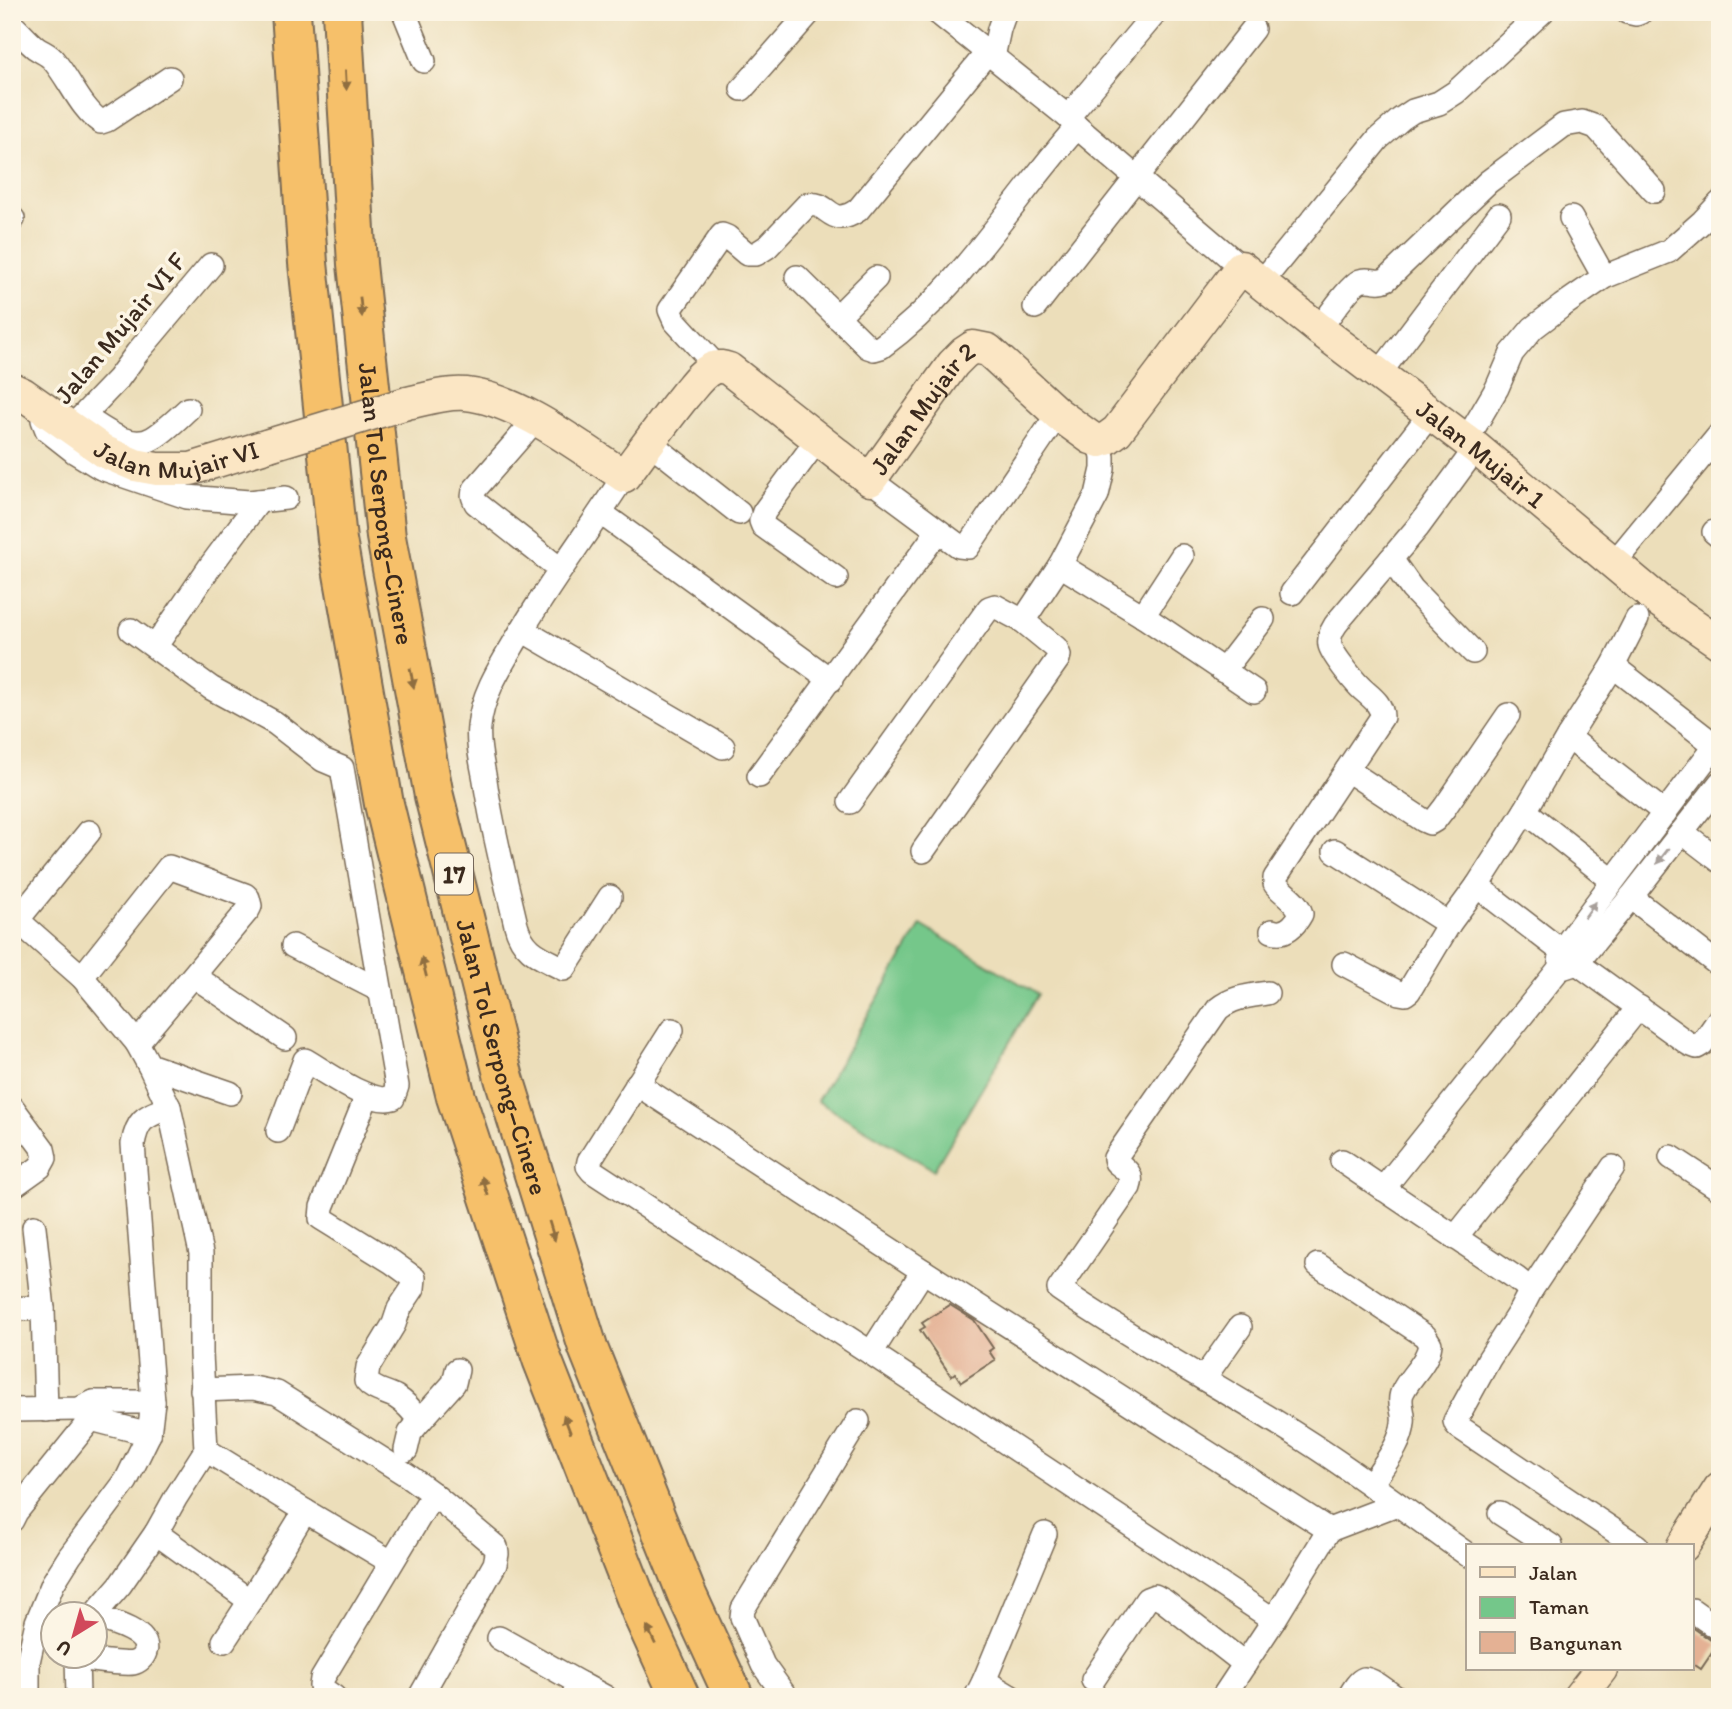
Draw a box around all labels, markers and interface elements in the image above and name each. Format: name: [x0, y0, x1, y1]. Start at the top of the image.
one-way arrow: [340, 70, 351, 92]
street label: Jalan Mujair VI F: [47, 245, 193, 410]
one-way arrow: [356, 296, 367, 318]
street label: Jalan Mujair 2: [863, 334, 981, 481]
street label: Jalan Tol Serpong–Cinere: [352, 361, 422, 648]
street label: Jalan Mujair 1: [1410, 393, 1552, 515]
street label: Jalan Mujair VI: [88, 433, 262, 485]
one-way arrow: [407, 667, 418, 689]
one-way arrow: [1655, 847, 1670, 865]
road number: 17: [435, 854, 473, 894]
one-way arrow: [1583, 901, 1597, 919]
street label: Jalan Tol Serpong–Cinere: [449, 916, 555, 1199]
one-way arrow: [418, 955, 429, 977]
one-way arrow: [479, 1175, 490, 1196]
one-way arrow: [547, 1220, 557, 1241]
one-way arrow: [561, 1413, 572, 1434]
legend: [1466, 1544, 1694, 1670]
text: Jalan: [1529, 1560, 1577, 1585]
text: Taman: [1529, 1594, 1589, 1619]
north arrow: [38, 1600, 108, 1670]
one-way arrow: [646, 1625, 657, 1645]
text: Bangunan: [1529, 1630, 1622, 1655]
text: U: [52, 1635, 76, 1661]

